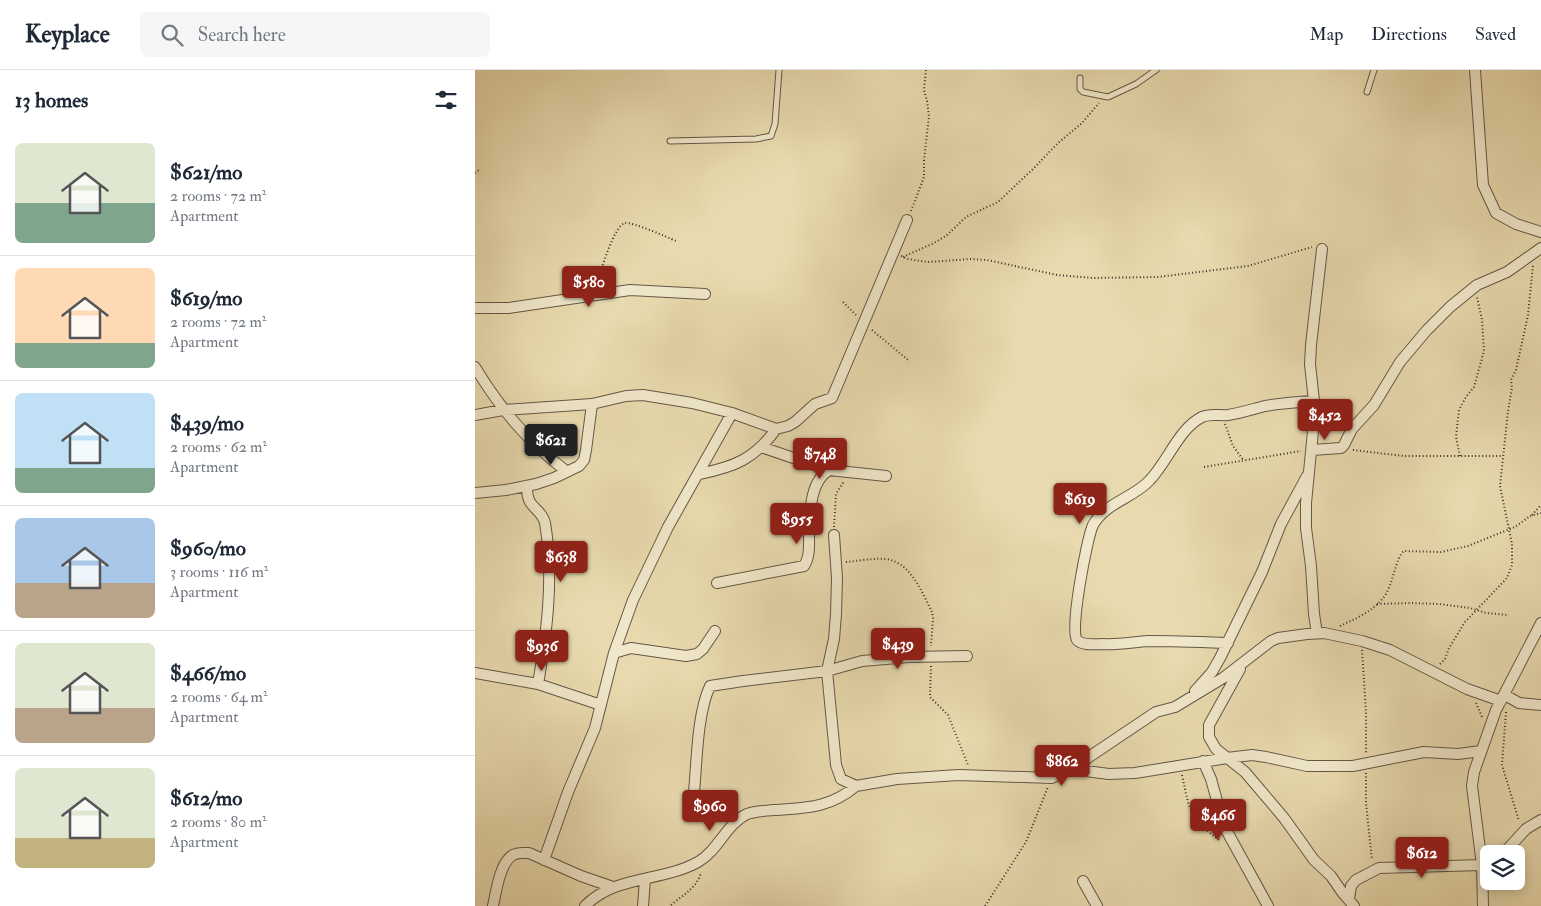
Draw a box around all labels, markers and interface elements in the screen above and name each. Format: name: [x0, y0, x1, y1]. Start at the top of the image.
search box: [140, 12, 490, 57]
text: Keyplace: [25, 19, 110, 50]
icon: search: [158, 21, 186, 49]
text: Search here: [198, 23, 286, 47]
text: Map: [1310, 23, 1343, 46]
text: Directions: [1371, 23, 1447, 46]
text: Saved: [1475, 23, 1516, 46]
icon: filters: [432, 86, 460, 114]
text: 13 homes: [15, 87, 88, 114]
text: $621/mo: [170, 159, 242, 186]
icon: home: [55, 163, 115, 223]
text: 2 rooms · 72 m²: [170, 186, 266, 206]
text: Apartment: [170, 206, 238, 226]
pin: $580: [559, 266, 619, 308]
text: $580: [573, 272, 605, 292]
text: $619/mo: [170, 285, 242, 312]
icon: home: [55, 288, 115, 348]
text: 2 rooms · 72 m²: [170, 312, 266, 332]
text: Apartment: [170, 332, 238, 352]
pin: $452: [1295, 398, 1355, 441]
text: $452: [1309, 405, 1341, 425]
text: $439/mo: [170, 410, 244, 437]
icon: home: [55, 413, 115, 473]
pin: $621: [521, 424, 581, 466]
text: $621: [536, 430, 566, 450]
text: 2 rooms · 62 m²: [170, 437, 267, 457]
pin: $748: [790, 438, 850, 480]
text: $748: [804, 444, 836, 464]
text: Apartment: [170, 457, 238, 477]
pin: $619: [1050, 482, 1110, 525]
text: $619: [1065, 489, 1095, 509]
pin: $955: [767, 502, 827, 545]
text: $955: [781, 509, 813, 529]
text: $960/mo: [170, 535, 246, 562]
icon: home: [55, 538, 115, 598]
pin: $638: [531, 540, 591, 583]
text: $638: [546, 547, 576, 567]
text: 3 rooms · 116 m²: [170, 562, 268, 582]
text: Apartment: [170, 582, 238, 602]
pin: $439: [868, 628, 928, 670]
pin: $936: [512, 630, 572, 672]
text: $439: [882, 634, 914, 654]
text: $936: [526, 636, 558, 656]
text: $466/mo: [170, 660, 246, 687]
icon: home: [55, 663, 115, 723]
text: 2 rooms · 64 m²: [170, 687, 268, 707]
text: Apartment: [170, 707, 238, 727]
pin: $862: [1032, 744, 1092, 787]
text: $862: [1046, 751, 1078, 771]
text: $612/mo: [170, 785, 242, 812]
icon: home: [55, 788, 115, 848]
pin: $960: [680, 790, 740, 832]
text: $960: [693, 796, 727, 816]
pin: $466: [1188, 798, 1248, 841]
text: $466: [1201, 805, 1235, 825]
text: 2 rooms · 80 m²: [170, 812, 267, 832]
text: Apartment: [170, 832, 238, 852]
pin: $612: [1392, 836, 1452, 879]
text: $612: [1407, 843, 1437, 863]
map controls: [1480, 845, 1525, 890]
button: layers: [1480, 845, 1525, 890]

